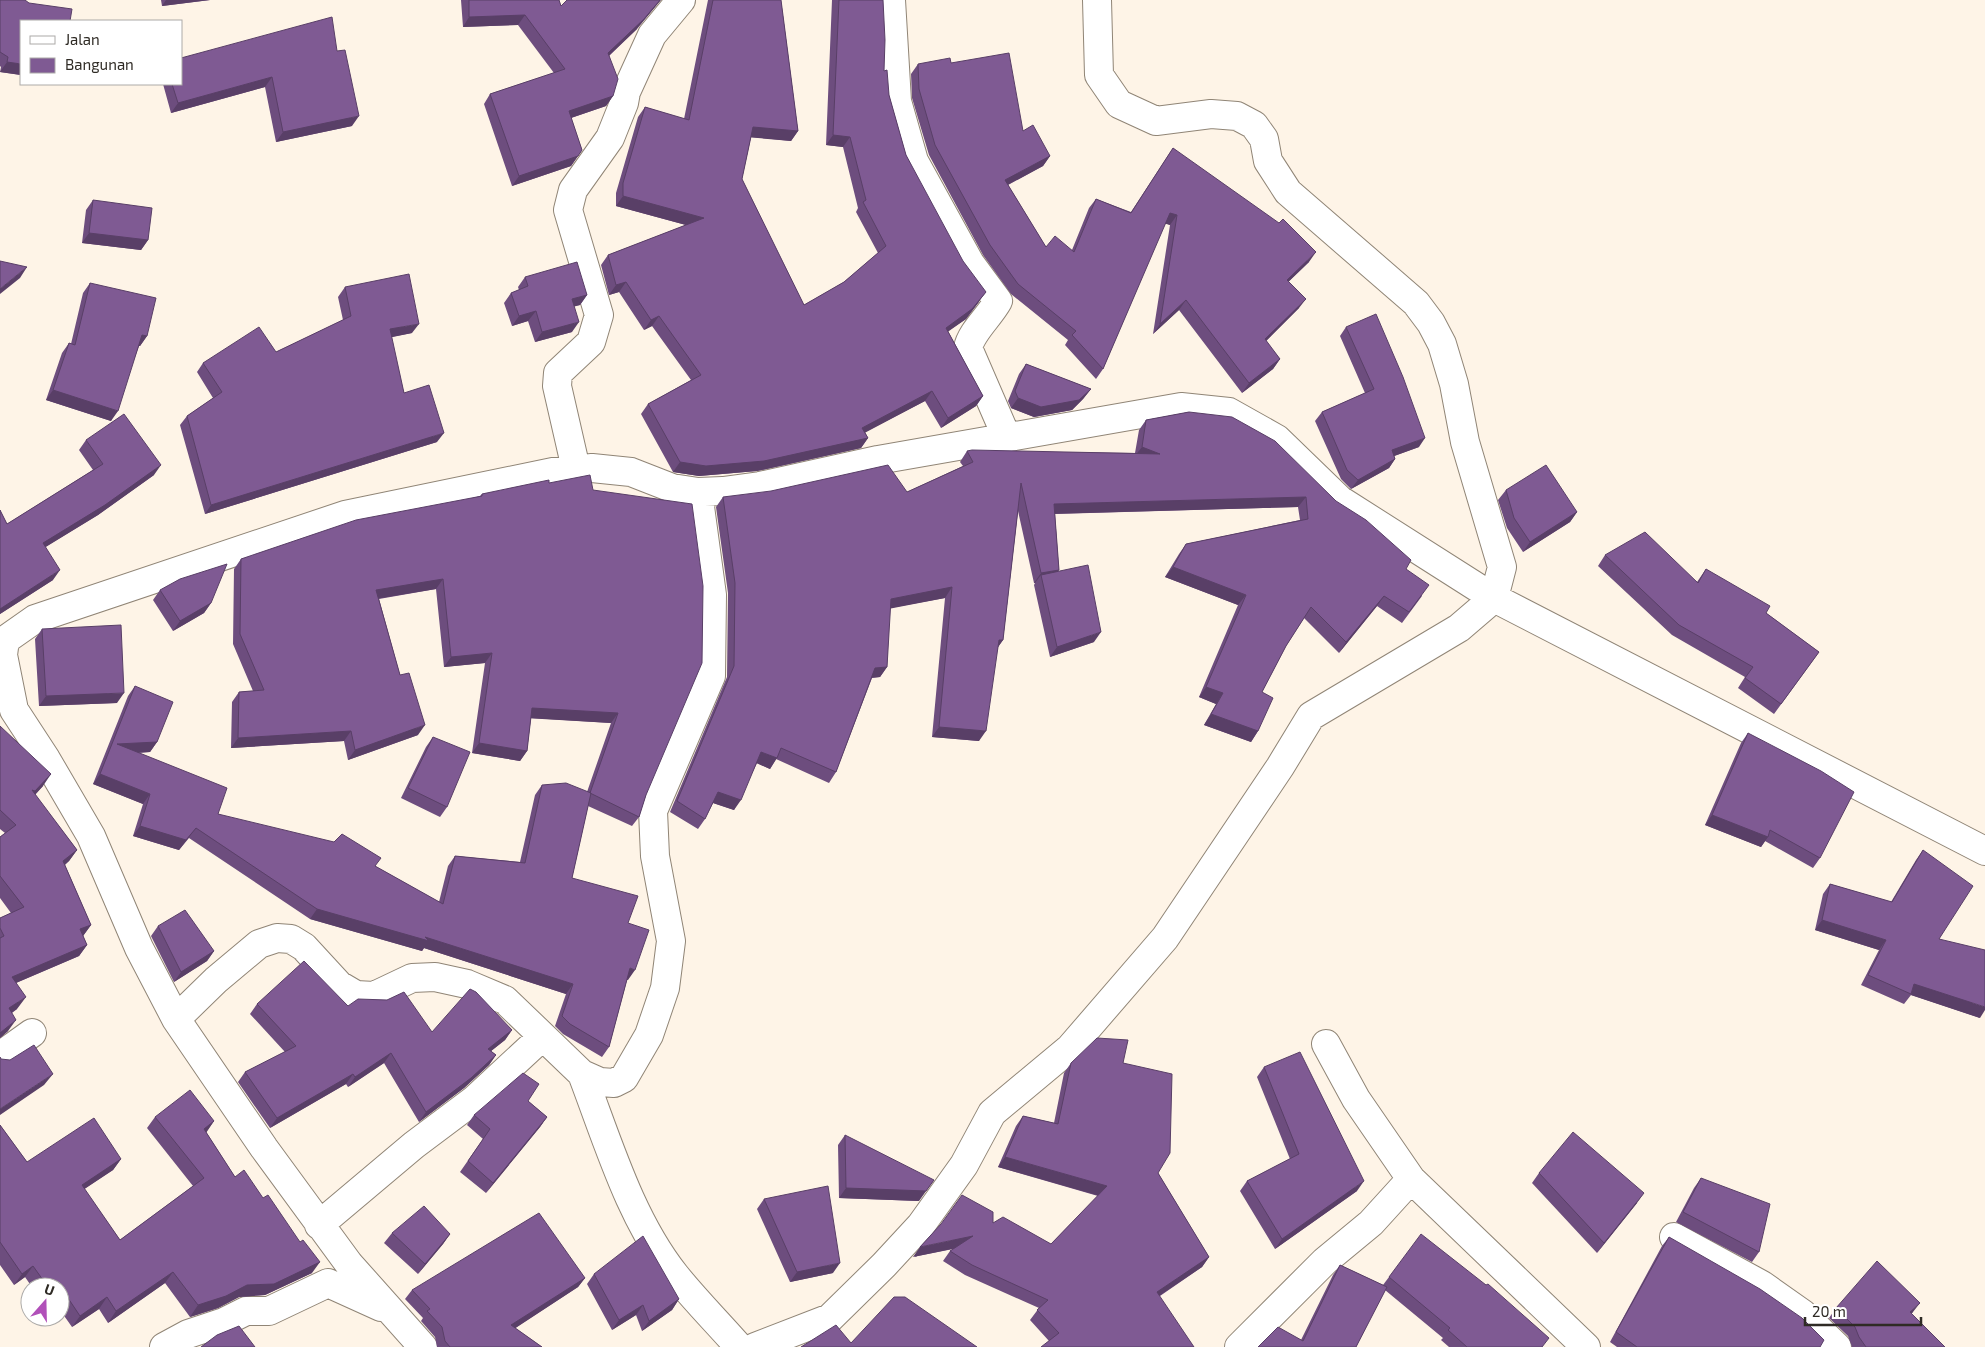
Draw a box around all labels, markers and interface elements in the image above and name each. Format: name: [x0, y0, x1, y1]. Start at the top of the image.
legend: [20, 20, 182, 85]
text: Jalan: [65, 30, 100, 48]
text: Bangunan: [65, 55, 134, 73]
north arrow: [20, 1277, 70, 1327]
text: U: [42, 1280, 57, 1299]
scale bar: [1805, 1294, 1921, 1326]
text: 20 m: [1812, 1302, 1846, 1320]

